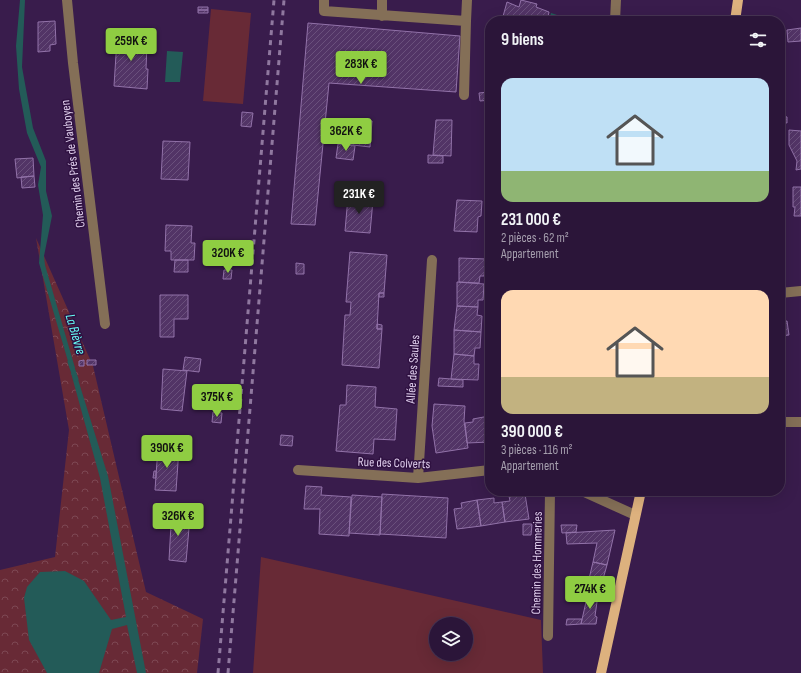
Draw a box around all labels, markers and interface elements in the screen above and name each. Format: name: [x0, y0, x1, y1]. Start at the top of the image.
pin: 259K €: [98, 28, 164, 62]
icon: filters: [747, 29, 769, 51]
text: 9 biens: [501, 30, 544, 50]
text: 259K €: [115, 33, 147, 49]
pin: 283K €: [328, 51, 394, 85]
text: 283K €: [345, 56, 377, 72]
street label: Chemin des Prés de Vauboyen: [57, 99, 89, 229]
icon: home: [599, 104, 671, 176]
pin: 362K €: [313, 118, 379, 152]
text: 362K €: [330, 123, 362, 139]
pin: 231K €: [326, 181, 392, 215]
text: 231K €: [343, 186, 375, 202]
text: 231 000 €: [501, 210, 561, 230]
text: 2 pièces · 62 m²: [501, 230, 569, 246]
pin: 320K €: [195, 240, 261, 274]
text: 320K €: [212, 245, 244, 261]
text: Appartement: [501, 246, 559, 262]
water label: La Bièvre: [62, 312, 90, 357]
icon: home: [599, 316, 671, 388]
street label: Allée des Saules: [403, 334, 423, 405]
pin: 375K €: [184, 384, 250, 418]
text: 375K €: [201, 389, 233, 405]
text: 390 000 €: [501, 422, 563, 442]
pin: 390K €: [134, 435, 200, 469]
text: 390K €: [150, 440, 184, 456]
text: 3 pièces · 116 m²: [501, 442, 573, 458]
street label: Rue des Colverts: [357, 454, 431, 472]
text: Appartement: [501, 458, 559, 474]
pin: 326K €: [145, 503, 211, 537]
text: 326K €: [162, 508, 194, 524]
street label: Chemin des Hommeries: [528, 511, 546, 615]
pin: 274K €: [557, 576, 623, 610]
text: 274K €: [574, 581, 606, 597]
map controls: [429, 617, 473, 661]
button: layers: [429, 617, 473, 661]

